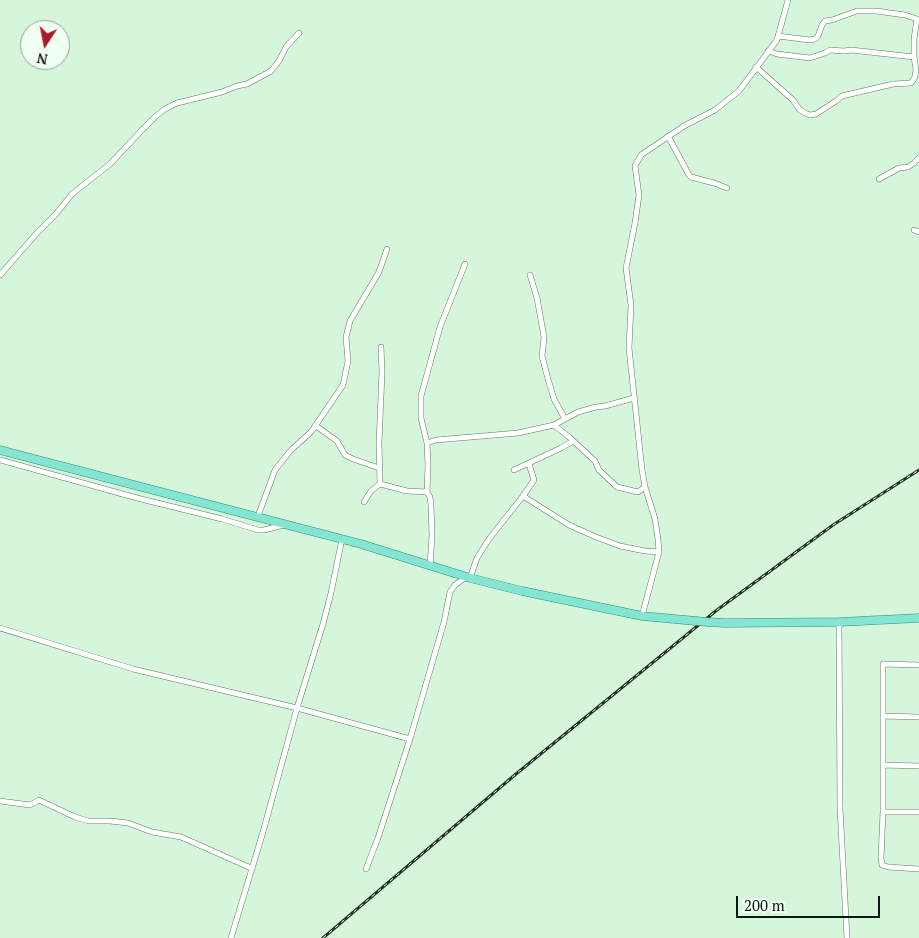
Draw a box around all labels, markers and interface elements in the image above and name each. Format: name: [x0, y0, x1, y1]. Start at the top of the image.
north arrow: [20, 20, 70, 70]
text: N: [35, 49, 49, 70]
scale bar: [739, 886, 883, 918]
text: 200 m: [744, 895, 785, 915]

